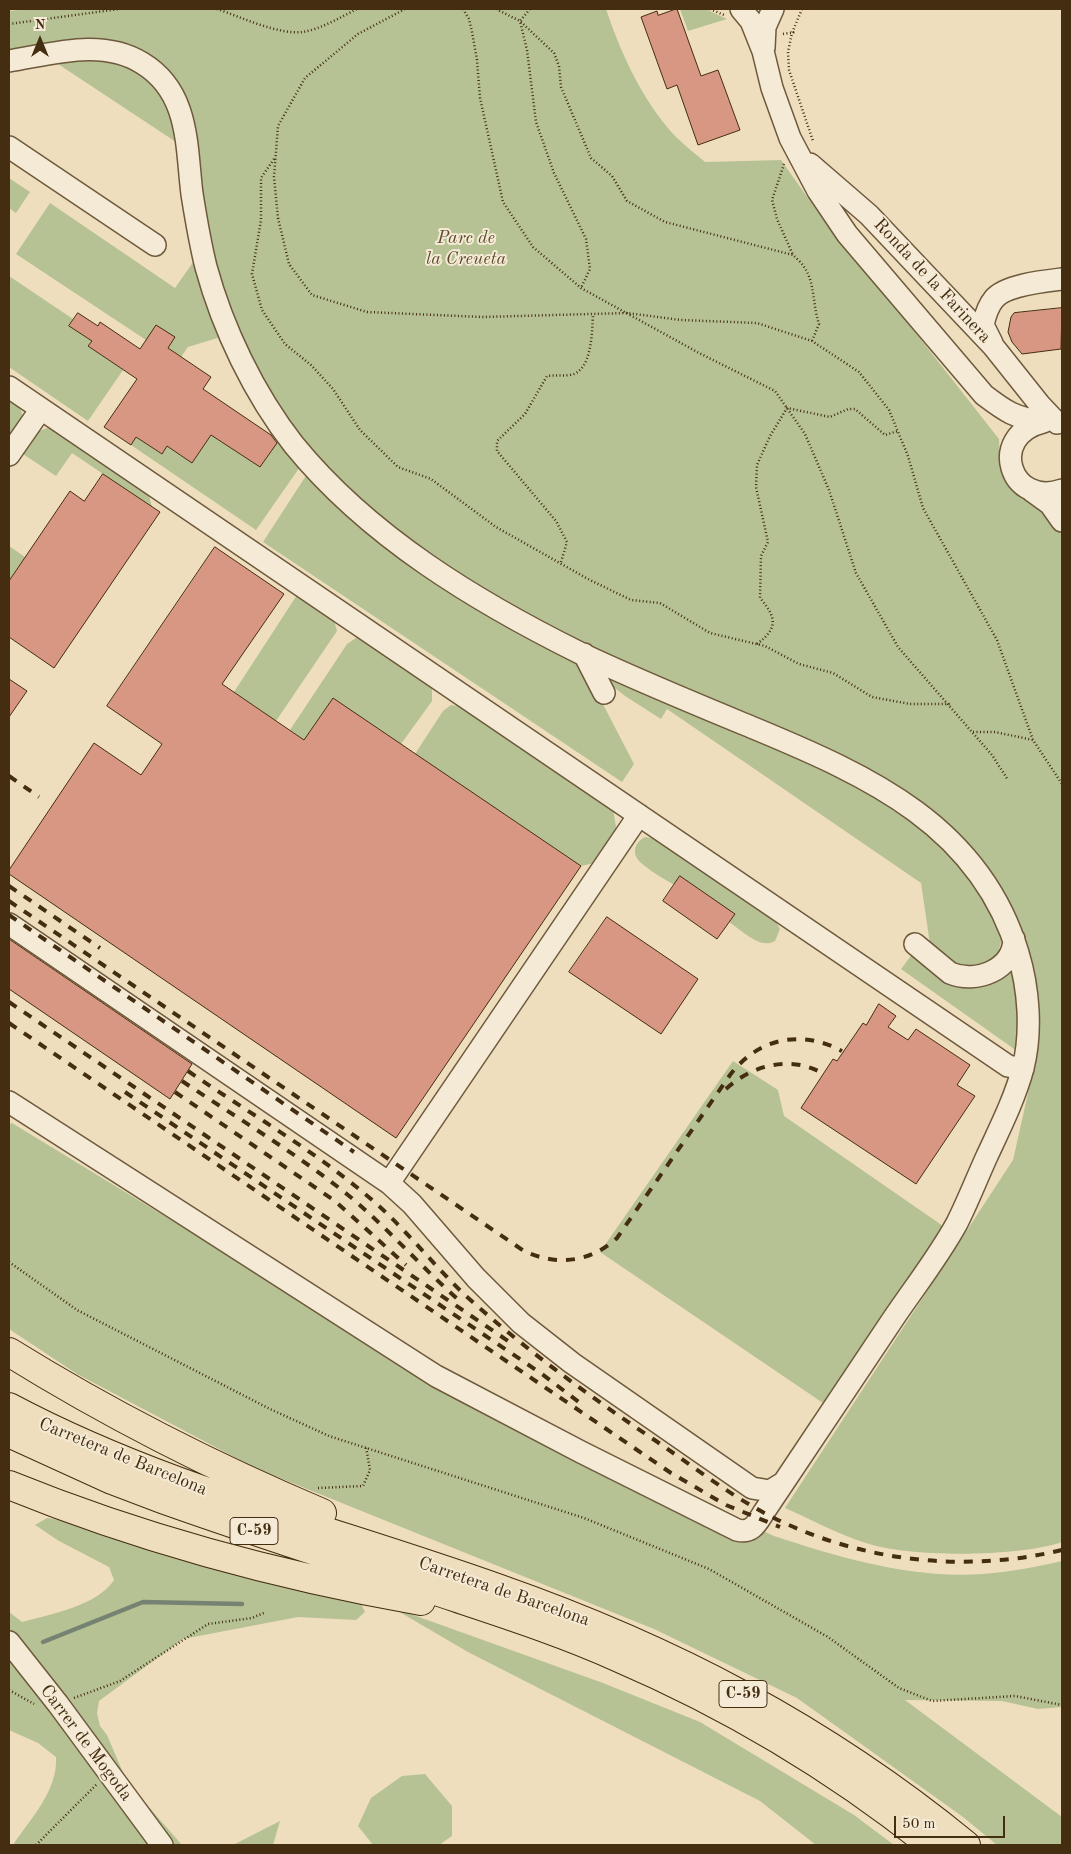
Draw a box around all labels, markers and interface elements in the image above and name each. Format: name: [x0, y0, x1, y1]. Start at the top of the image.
north arrow: [15, 15, 65, 65]
text: N: [35, 18, 45, 32]
street label: Ronda de la Farinera: [869, 214, 995, 348]
park label: Parc de la Creueta: [426, 227, 506, 270]
street label: Carretera de Barcelona: [36, 1413, 210, 1501]
road number: C-59: [230, 1518, 278, 1544]
street label: Carretera de Barcelona: [415, 1553, 593, 1631]
road number: C-59: [719, 1680, 767, 1708]
street label: Carrer de Mogoda: [35, 1681, 137, 1805]
scale bar: [896, 1806, 1007, 1838]
text: 50 m: [902, 1817, 936, 1832]

